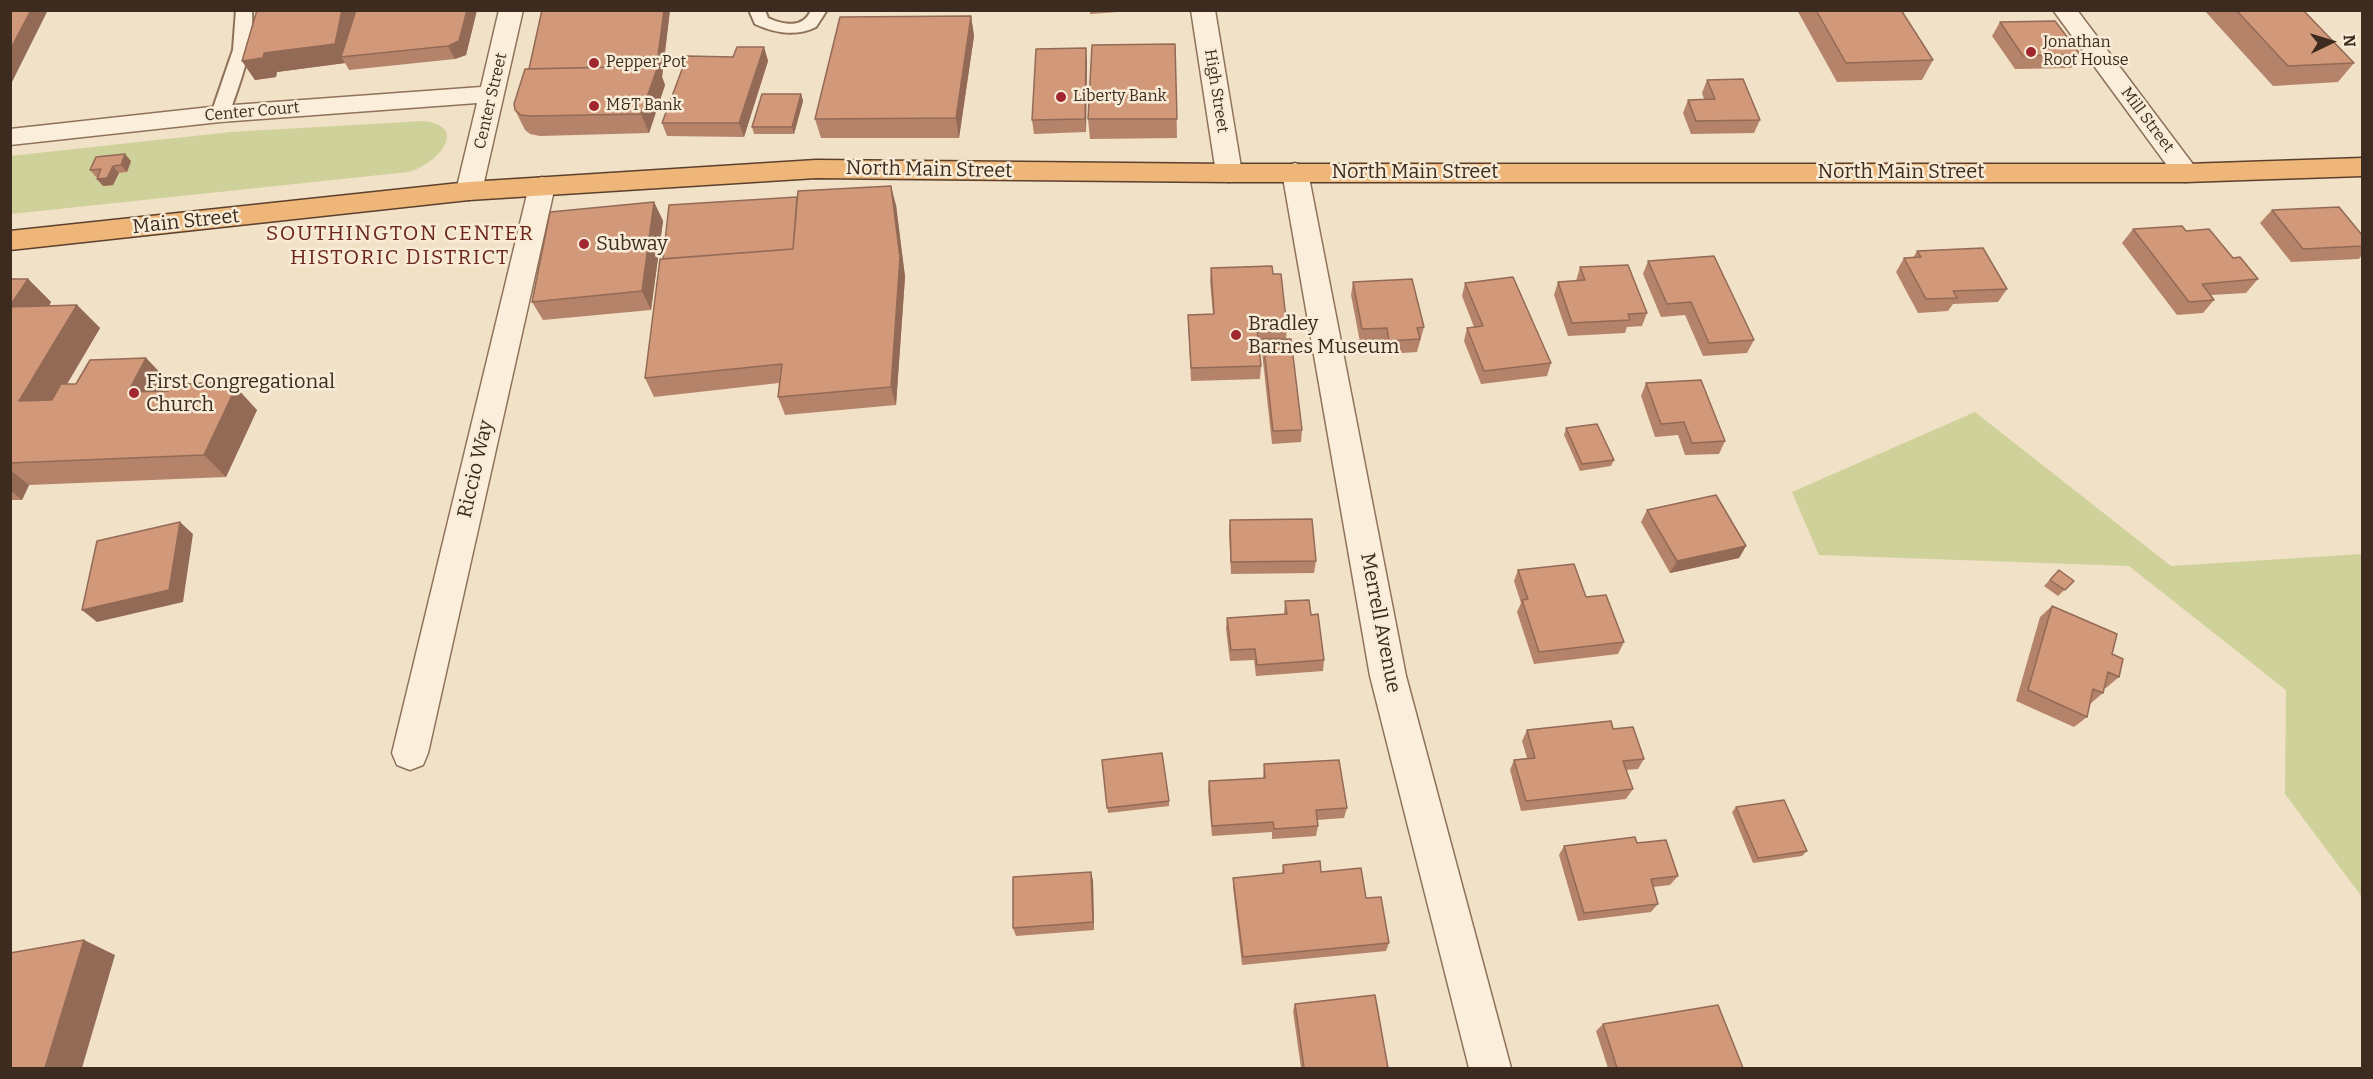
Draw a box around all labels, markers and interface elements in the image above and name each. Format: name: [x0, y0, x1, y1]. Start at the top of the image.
north arrow: [2301, 12, 2361, 72]
place label: Jonathan Root House: [2043, 33, 2129, 71]
text: N: [2340, 34, 2359, 48]
marker: Jonathan Root House: [2024, 45, 2038, 59]
street label: High Street: [1200, 48, 1232, 134]
street label: Center Street: [471, 51, 511, 151]
place label: Pepper Pot: [606, 53, 686, 73]
marker: Pepper Pot: [587, 56, 601, 70]
street label: Mill Street: [2116, 84, 2178, 156]
place label: Liberty Bank: [1073, 87, 1167, 107]
marker: Liberty Bank: [1054, 90, 1068, 104]
place label: M&T Bank: [606, 96, 682, 116]
street label: Center Court: [204, 98, 300, 126]
marker: M&T Bank: [587, 99, 601, 113]
street label: North Main Street: [845, 157, 1013, 183]
street label: North Main Street: [1332, 160, 1498, 184]
street label: North Main Street: [1818, 160, 1984, 184]
street label: Main Street: [131, 204, 241, 240]
district label: SOUTHINGTON CENTER HISTORIC DISTRICT: [266, 221, 534, 271]
place label: Subway: [596, 232, 668, 256]
marker: Subway: [577, 237, 591, 251]
place label: Bradley Barnes Museum: [1248, 312, 1399, 359]
marker: Bradley Barnes Museum: [1229, 328, 1243, 342]
place label: First Congregational Church: [146, 370, 335, 417]
marker: First Congregational Church: [127, 386, 141, 400]
street label: Riccio Way: [453, 418, 499, 520]
street label: Merrell Avenue: [1355, 551, 1405, 695]

